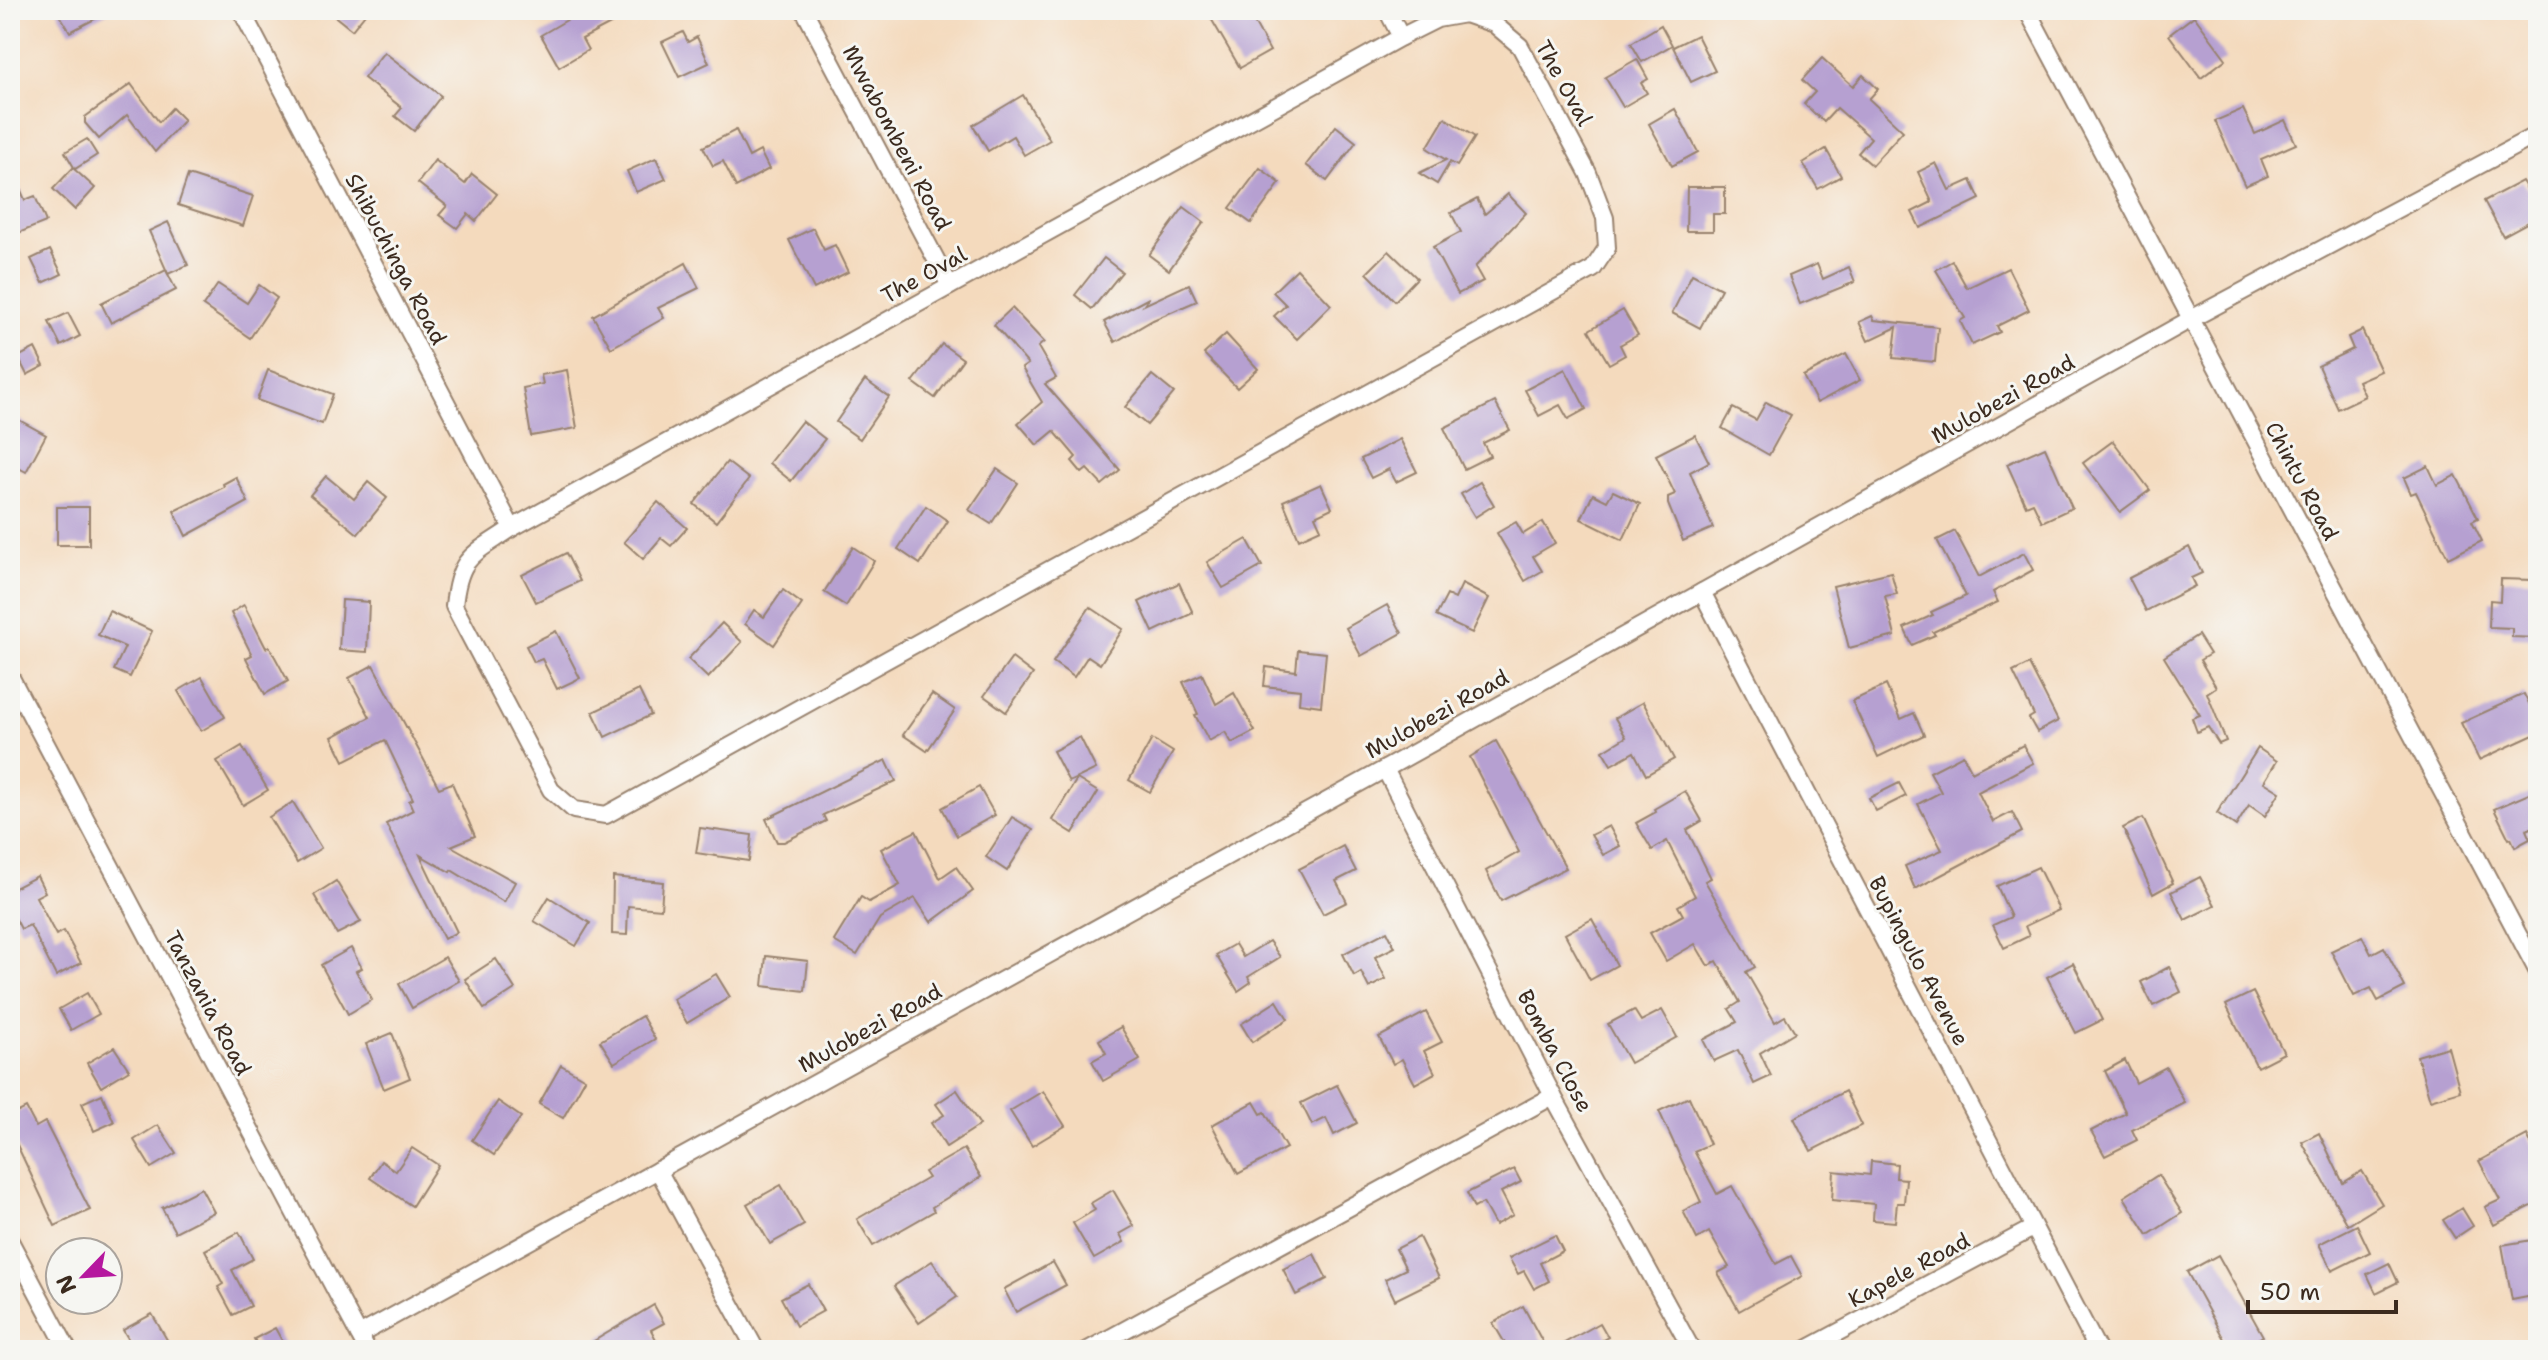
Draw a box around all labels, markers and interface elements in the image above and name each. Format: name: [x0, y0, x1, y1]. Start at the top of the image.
street label: The Oval: [1529, 35, 1600, 131]
street label: Mwabombeni Road: [836, 40, 958, 236]
street label: Shibuchinga Road: [338, 168, 454, 350]
street label: The Oval: [876, 239, 972, 310]
street label: Mulobezi Road: [1926, 348, 2080, 450]
street label: Chintu Road: [2259, 417, 2345, 545]
street label: Mulobezi Road: [1360, 663, 1514, 765]
street label: Bupingulo Avenue: [1862, 871, 1976, 1051]
street label: Tanzania Road: [158, 926, 258, 1080]
street label: Mulobezi Road: [793, 977, 947, 1079]
street label: Bomba Close: [1511, 985, 1599, 1117]
street label: Kapele Road: [1843, 1226, 1975, 1314]
north arrow: [44, 1236, 124, 1316]
scale bar: [2248, 1264, 2396, 1314]
text: N: [50, 1270, 83, 1298]
text: 50 m: [2260, 1276, 2320, 1308]

